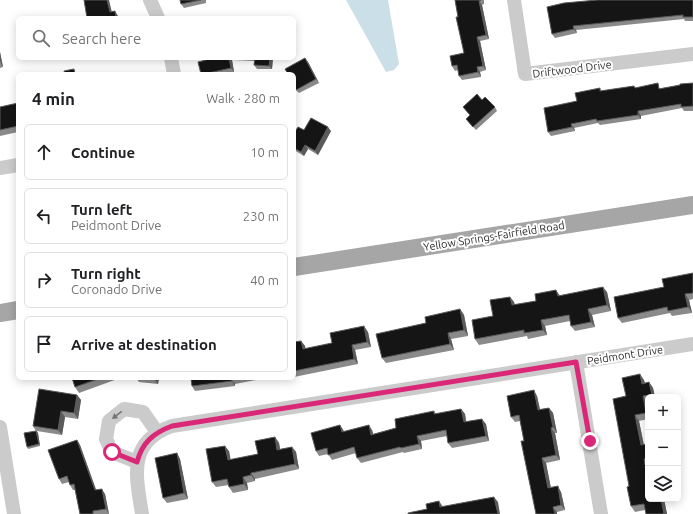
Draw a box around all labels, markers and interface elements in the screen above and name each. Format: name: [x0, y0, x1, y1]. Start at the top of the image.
search box: [16, 16, 296, 60]
icon: search: [30, 27, 52, 49]
text: Search here: [62, 30, 141, 47]
street label: Driftwood Drive: [532, 58, 612, 80]
text: 4 min: [32, 89, 75, 108]
text: Walk · 280 m: [206, 91, 280, 105]
icon: ahead: [33, 141, 55, 163]
text: Continue: [71, 144, 135, 161]
text: 10 m: [250, 145, 279, 159]
text: Turn left: [71, 201, 132, 218]
icon: left: [33, 205, 55, 227]
text: 230 m: [243, 209, 279, 223]
text: Peidmont Drive: [71, 218, 162, 232]
street label: Yellow Springs-Fairfield Road: [423, 219, 565, 253]
text: Turn right: [71, 265, 141, 282]
icon: right: [33, 269, 55, 291]
text: 40 m: [250, 273, 279, 287]
text: Coronado Drive: [71, 282, 162, 296]
icon: arrive: [33, 333, 55, 355]
text: Arrive at destination: [71, 336, 217, 353]
street label: Peidmont Drive: [586, 343, 664, 367]
map controls: [645, 394, 681, 502]
button: +: [645, 394, 681, 430]
one-way arrow: [111, 411, 122, 419]
button: −: [645, 430, 681, 466]
route end: [581, 432, 599, 450]
route start: [103, 443, 121, 461]
button: layers: [645, 466, 681, 502]

